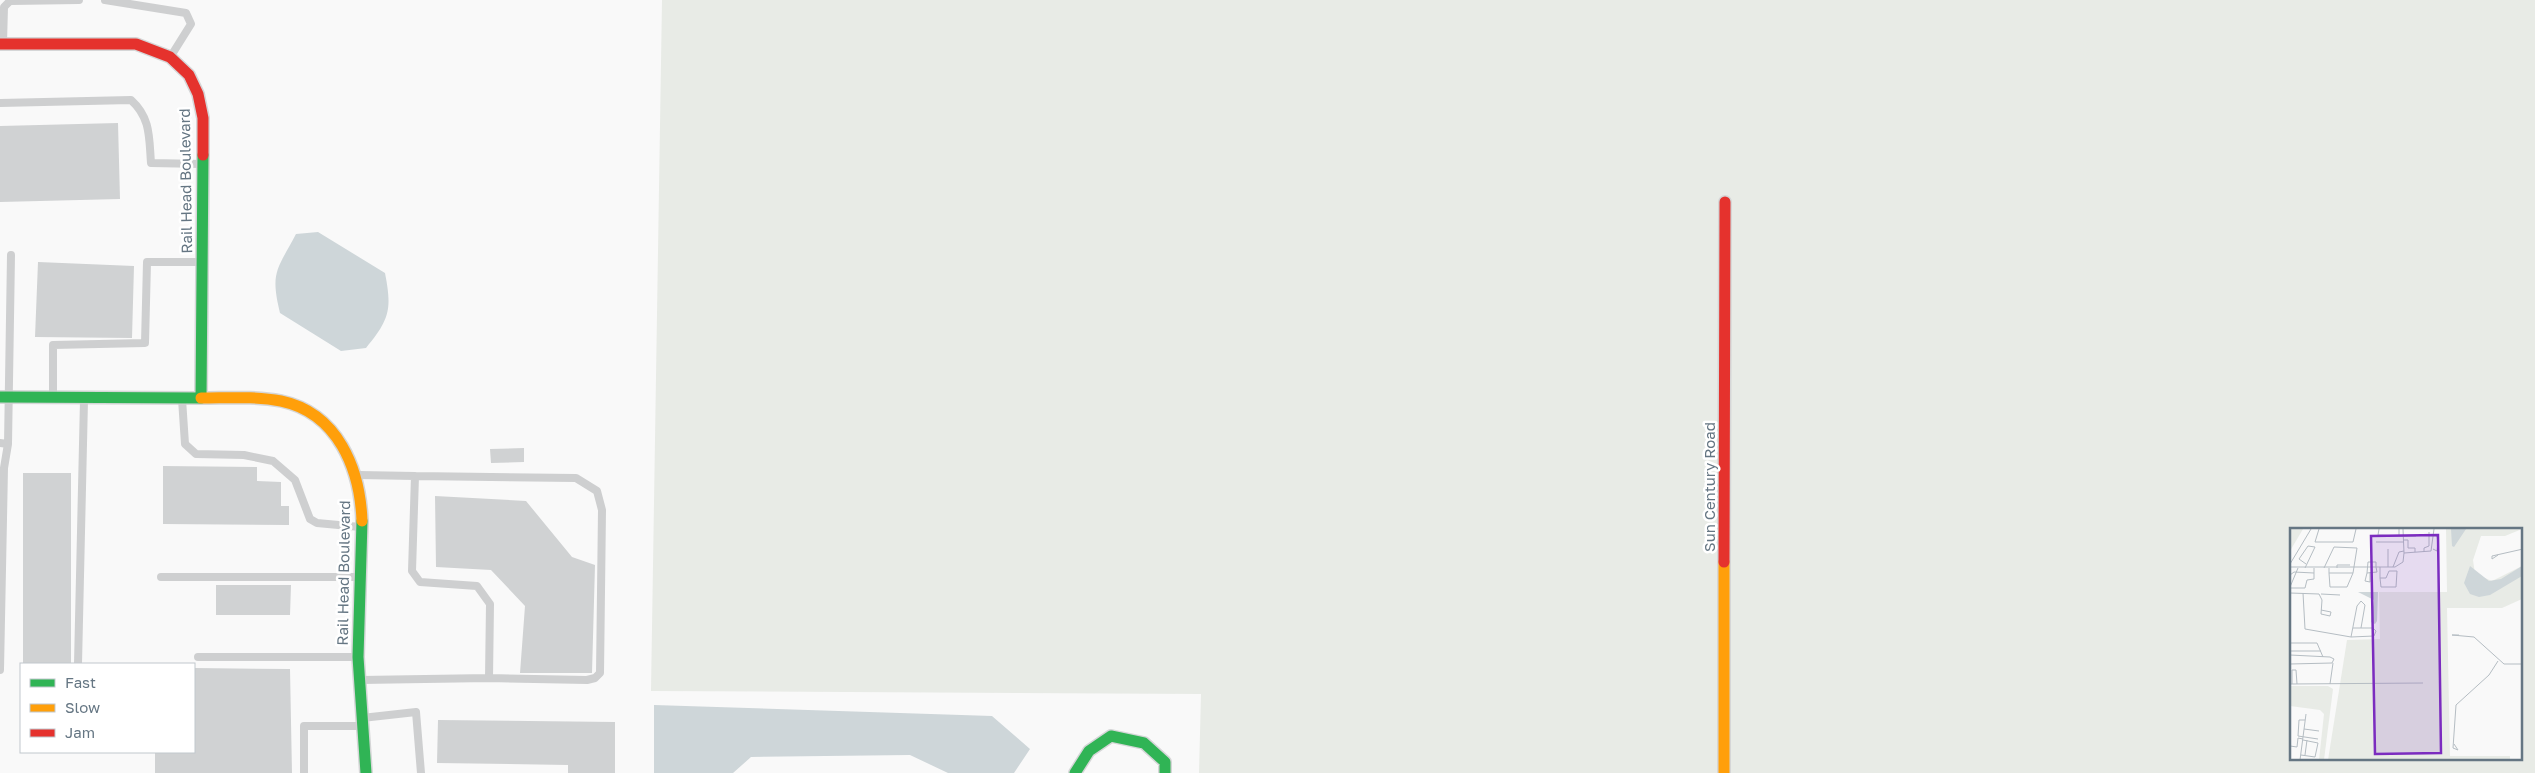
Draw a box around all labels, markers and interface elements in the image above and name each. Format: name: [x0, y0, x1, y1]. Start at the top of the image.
street label: Rail Head Boulevard: [175, 108, 195, 254]
street label: Sun Century Road: [1700, 422, 1718, 552]
street label: Rail Head Boulevard: [333, 500, 353, 646]
inset map: [2290, 528, 2522, 760]
legend: [20, 663, 195, 753]
text: Fast: [65, 673, 96, 691]
text: Slow: [65, 698, 100, 716]
text: Jam: [65, 723, 95, 741]

